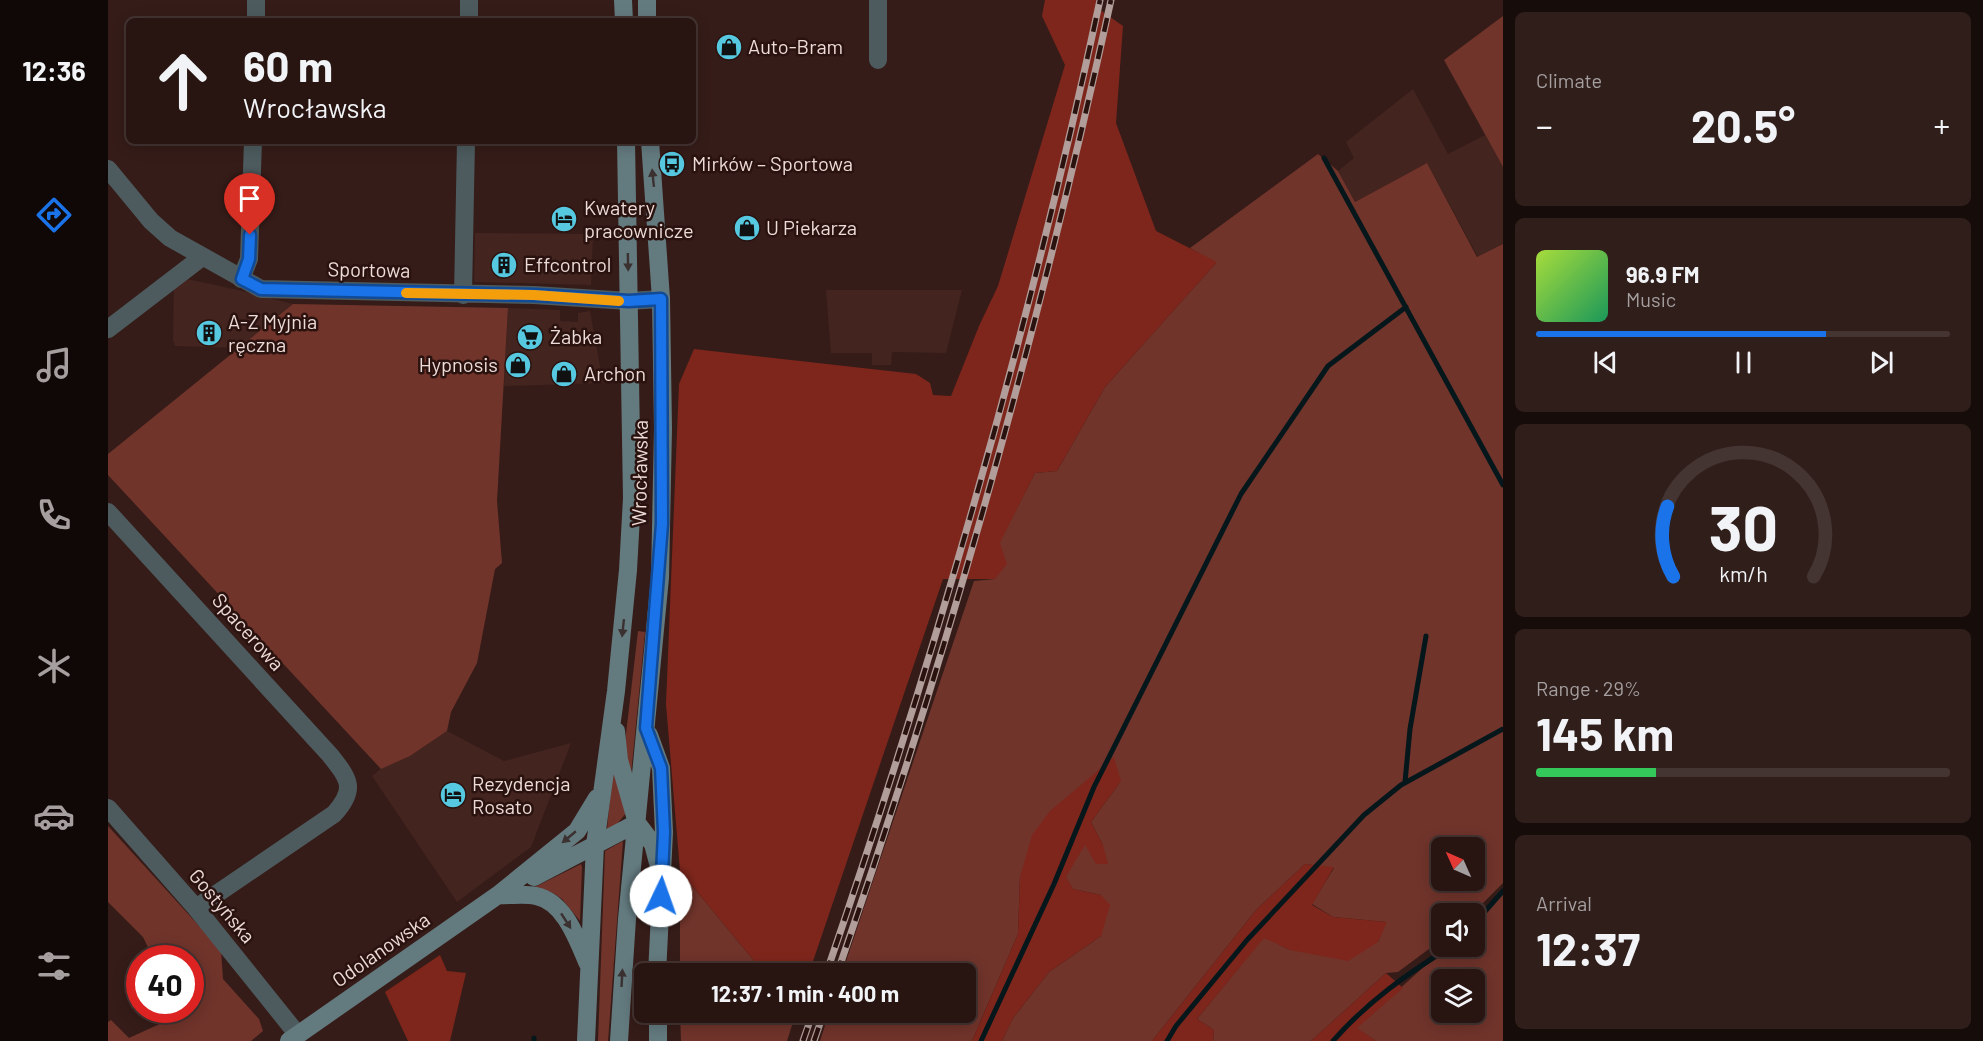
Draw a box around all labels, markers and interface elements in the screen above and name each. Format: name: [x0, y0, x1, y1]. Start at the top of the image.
shop icon: Auto-Bram: [714, 32, 744, 62]
place label: Auto-Bram: [748, 34, 843, 58]
text: 60 m: [243, 40, 333, 90]
icon: ahead: [144, 42, 222, 120]
text: 12:36: [22, 54, 86, 86]
text: Climate: [1536, 68, 1602, 92]
text: Wrocławska: [243, 91, 386, 123]
text: 20.5°: [1691, 98, 1795, 152]
text: −: [1536, 105, 1553, 145]
text: +: [1934, 105, 1950, 145]
bus stop icon: Mirków – Sportowa: [657, 149, 687, 179]
place label: Mirków – Sportowa: [692, 151, 853, 175]
one-way arrow: [648, 169, 658, 188]
pin: [224, 173, 275, 235]
icon: arrive: [233, 182, 266, 215]
icon: directions: [33, 194, 75, 236]
place label: Kwatery pracownicze: [584, 195, 694, 242]
hotel icon: Kwatery pracownicze: [549, 204, 579, 234]
shop icon: U Piekarza: [732, 213, 762, 243]
place label: U Piekarza: [766, 215, 857, 239]
building icon: Effcontrol: [489, 250, 519, 280]
place label: Effcontrol: [524, 252, 611, 276]
one-way arrow: [624, 253, 633, 272]
street label: Sportowa: [327, 256, 411, 282]
text: 96.9 FM: [1626, 261, 1700, 287]
text: Music: [1626, 287, 1676, 311]
place label: A-Z Myjnia ręczna: [228, 309, 317, 356]
building icon: A-Z Myjnia ręczna: [194, 318, 224, 348]
supermarket icon: Żabka: [515, 322, 545, 352]
place label: Żabka: [550, 324, 602, 348]
icon: music: [33, 344, 75, 386]
icon: previous: [1589, 346, 1622, 379]
icon: pause: [1727, 346, 1760, 379]
icon: next: [1865, 346, 1898, 379]
shop icon: Hypnosis: [503, 350, 533, 380]
place label: Hypnosis: [419, 352, 498, 376]
shop icon: Archon: [549, 359, 579, 389]
place label: Archon: [584, 361, 646, 385]
street label: Wrocławska: [626, 420, 652, 526]
text: 30: [1708, 490, 1778, 564]
icon: phone: [33, 494, 75, 536]
text: km/h: [1719, 562, 1767, 587]
street label: Spacerowa: [208, 588, 290, 675]
one-way arrow: [618, 619, 627, 638]
icon: climate: [33, 645, 75, 687]
text: Range · 29%: [1536, 676, 1641, 700]
text: 145 km: [1536, 706, 1674, 760]
place label: Rezydencja Rosato: [472, 771, 570, 818]
hotel icon: Rezydencja Rosato: [438, 780, 468, 810]
icon: car: [33, 795, 75, 837]
one-way arrow: [562, 830, 577, 843]
north arrow: [1431, 837, 1485, 891]
map controls: [1431, 837, 1485, 1023]
street label: Gostyńska: [185, 863, 261, 947]
position arrow: [629, 864, 693, 928]
text: Arrival: [1536, 891, 1592, 915]
button: sound: [1431, 903, 1485, 957]
street label: Odolanowska: [327, 907, 434, 992]
one-way arrow: [561, 913, 572, 929]
text: 12:37: [1536, 921, 1640, 975]
icon: filters: [33, 945, 75, 987]
speed limit sign: 40: [126, 945, 204, 1023]
one-way arrow: [618, 968, 627, 987]
button: layers: [1431, 969, 1485, 1023]
text: 12:37 · 1 min · 400 m: [711, 980, 899, 1006]

